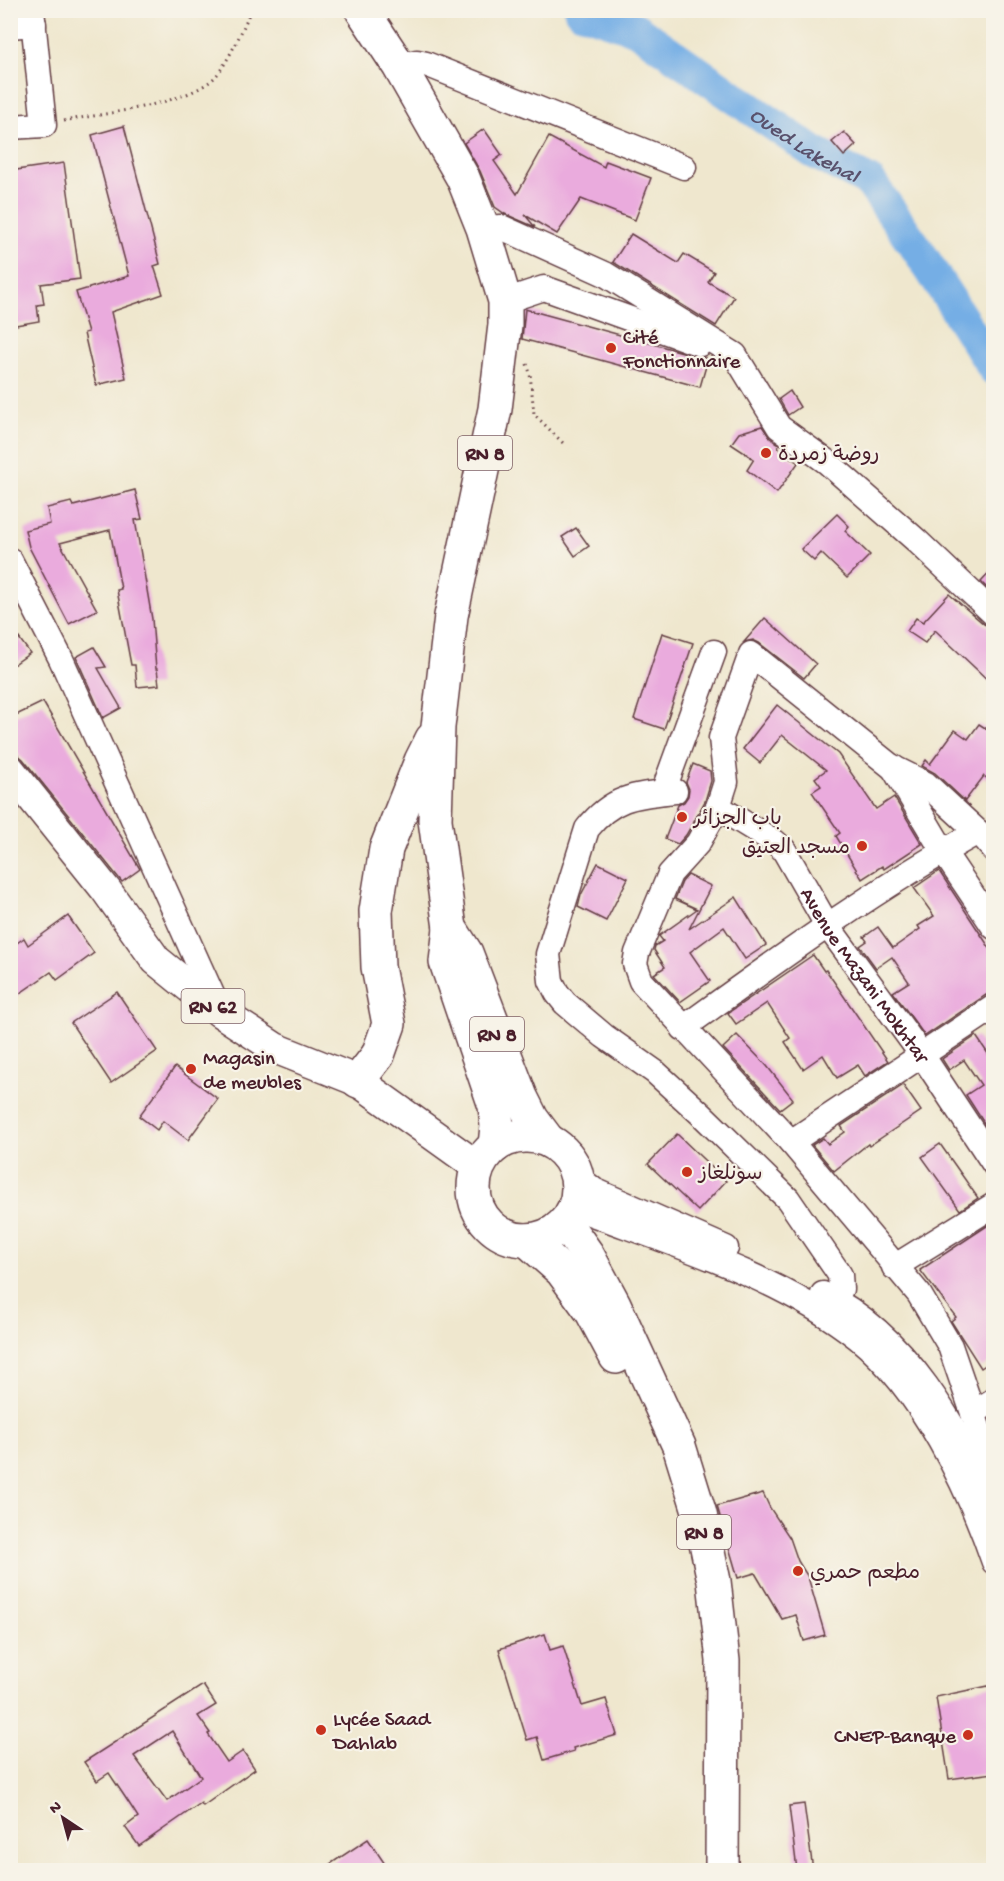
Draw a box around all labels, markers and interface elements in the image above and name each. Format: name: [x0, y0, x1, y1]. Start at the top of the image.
water label: Oued Lakehal: [744, 103, 863, 191]
place label: Cité Fonctionnaire: [622, 327, 741, 376]
marker: Cité Fonctionnaire: [604, 341, 618, 355]
road number: RN 8: [458, 436, 512, 470]
place label: روضة زمردة: [778, 444, 880, 469]
marker: روضة زمردة: [759, 446, 773, 460]
place label: باب الجزائر: [692, 808, 782, 833]
marker: باب الجزائر: [675, 810, 689, 824]
place label: مسجد العتيق: [742, 837, 850, 862]
marker: مسجد العتيق: [855, 839, 869, 853]
street label: Avenue Mazani Mokhtar: [792, 884, 934, 1070]
road number: RN 62: [182, 989, 244, 1023]
road number: RN 8: [470, 1017, 524, 1051]
place label: Magasin de meubles: [203, 1048, 302, 1097]
marker: Magasin de meubles: [184, 1062, 198, 1076]
place label: سونلغاز: [697, 1163, 763, 1188]
marker: سونلغاز: [680, 1165, 694, 1179]
road number: RN 8: [677, 1515, 731, 1549]
place label: مطعم حمري: [810, 1562, 920, 1587]
marker: مطعم حمري: [791, 1564, 805, 1578]
place label: Lycée Saad Dahlab: [331, 1709, 432, 1758]
marker: Lycée Saad Dahlab: [314, 1723, 328, 1737]
place label: CNEP-Banque: [834, 1726, 957, 1751]
marker: CNEP-Banque: [961, 1728, 975, 1742]
north arrow: [33, 1788, 93, 1848]
text: N: [46, 1798, 66, 1819]

